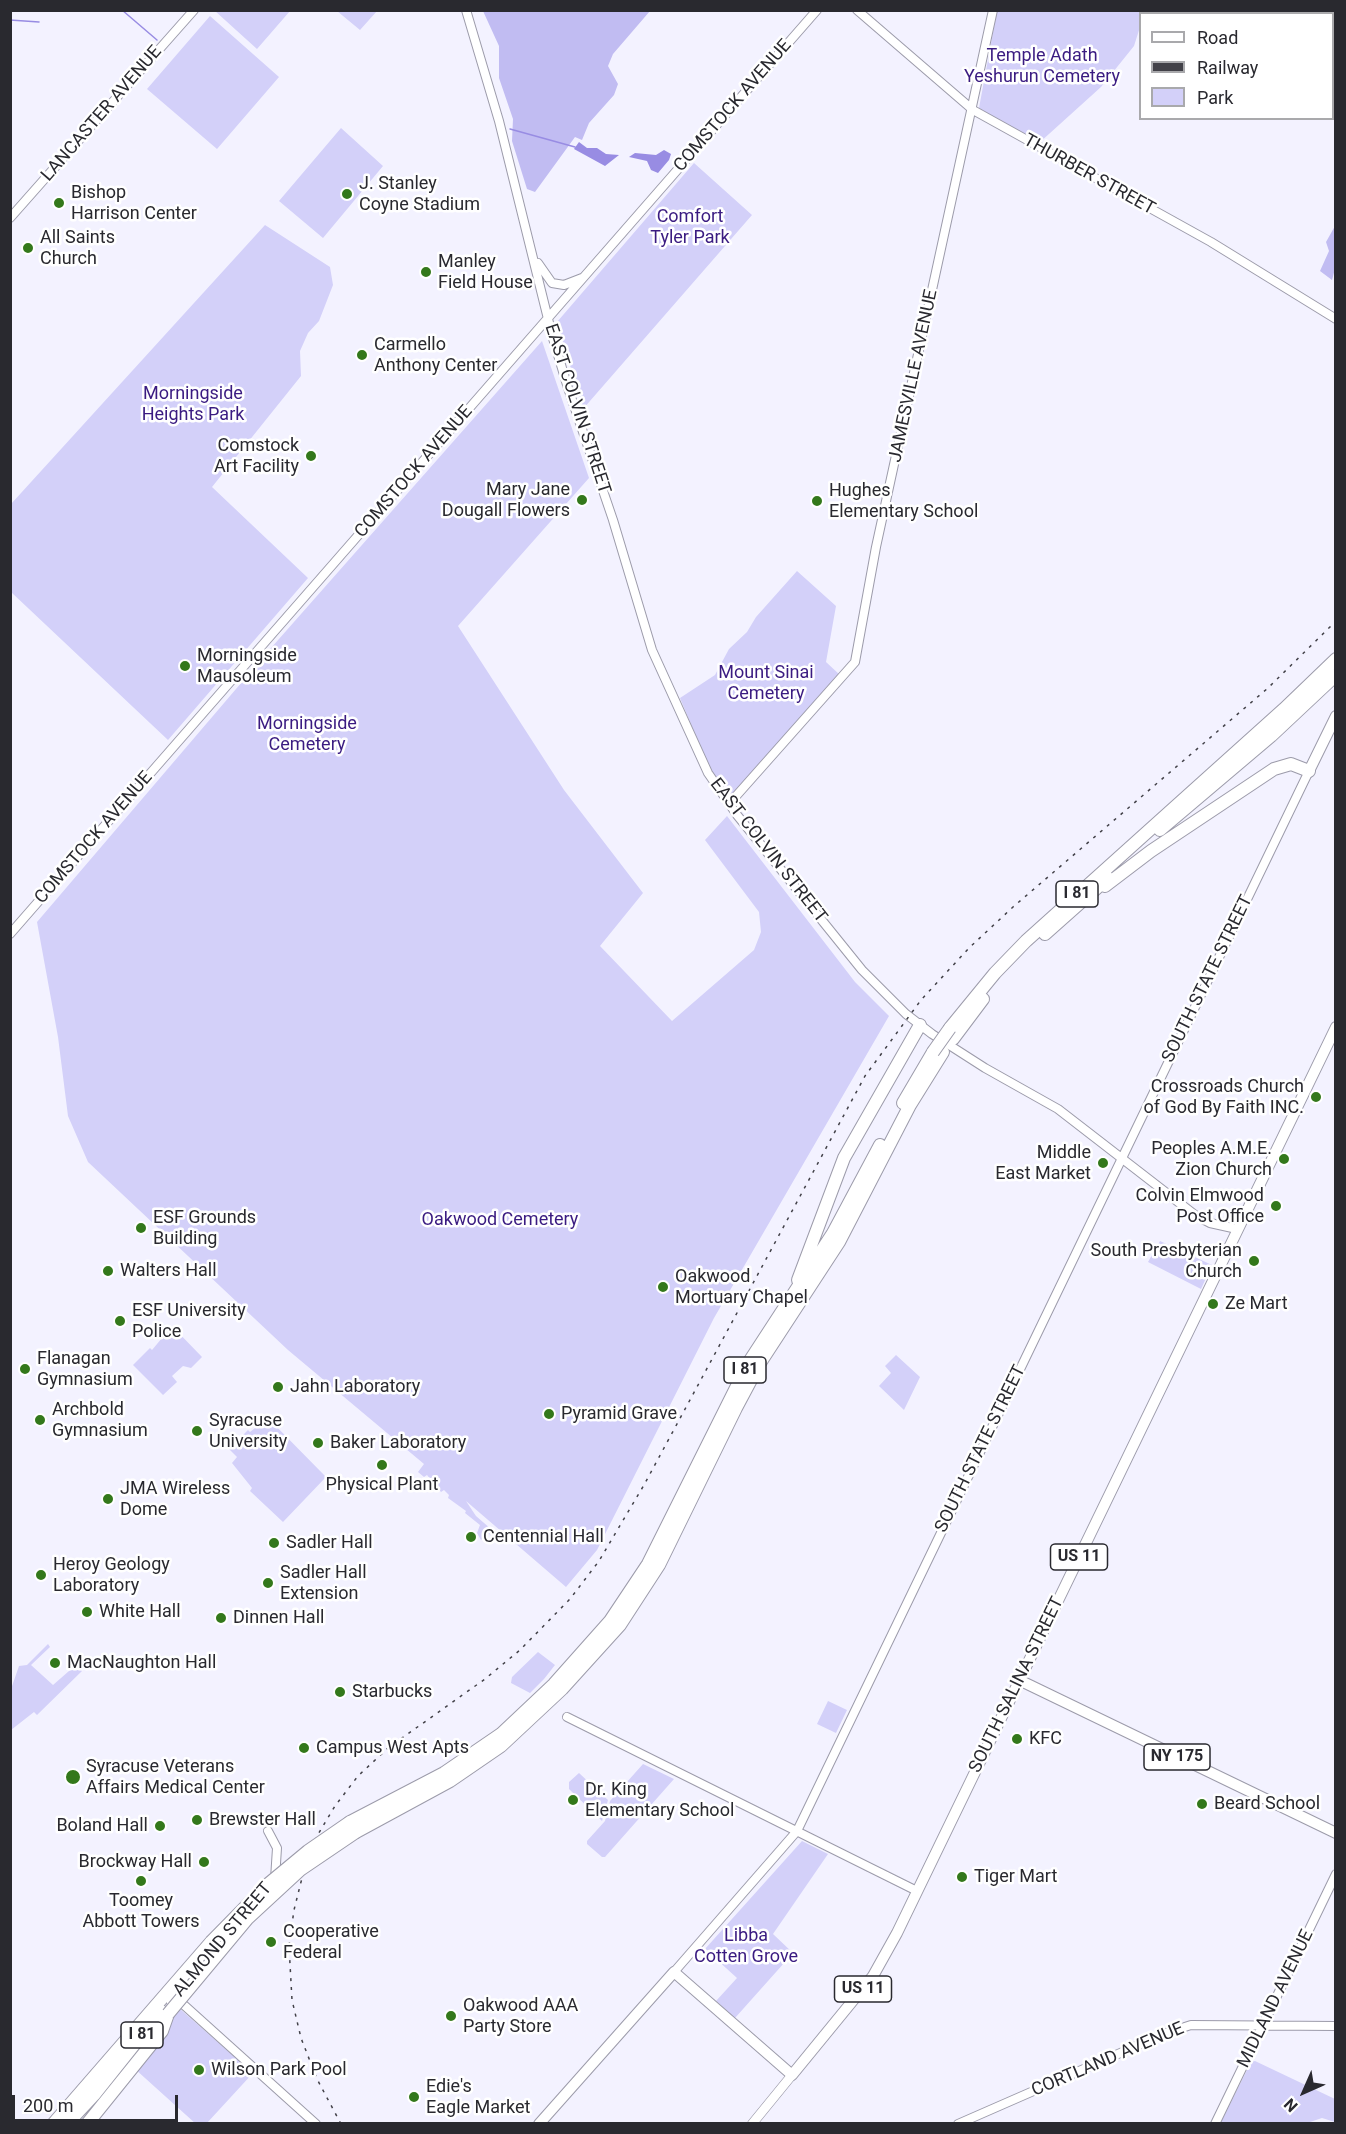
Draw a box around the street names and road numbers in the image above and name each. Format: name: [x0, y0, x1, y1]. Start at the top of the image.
street label: COMSTOCK AVENUE: [670, 35, 796, 177]
street label: LANCASTER AVENUE: [37, 42, 167, 186]
street label: THURBER STREET: [1019, 130, 1159, 220]
street label: JAMESVILLE AVENUE: [885, 288, 943, 464]
street label: EAST COLVIN STREET: [539, 321, 615, 497]
street label: COMSTOCK AVENUE: [351, 401, 477, 543]
street label: COMSTOCK AVENUE: [31, 767, 157, 909]
street label: EAST COLVIN STREET: [705, 774, 831, 928]
road number: I 81: [1056, 881, 1098, 907]
street label: SOUTH STATE STREET: [1158, 892, 1258, 1066]
road number: I 81: [724, 1357, 766, 1383]
street label: SOUTH STATE STREET: [931, 1362, 1031, 1536]
road number: US 11: [1050, 1544, 1108, 1570]
street label: SOUTH SALINA STREET: [965, 1594, 1069, 1776]
road number: NY 175: [1144, 1744, 1210, 1770]
street label: ALMOND STREET: [169, 1878, 277, 2002]
street label: MIDLAND AVENUE: [1233, 1927, 1319, 2071]
road number: US 11: [834, 1976, 892, 2002]
street label: CORTLAND AVENUE: [1029, 2018, 1187, 2102]
road number: I 81: [121, 2022, 163, 2048]

